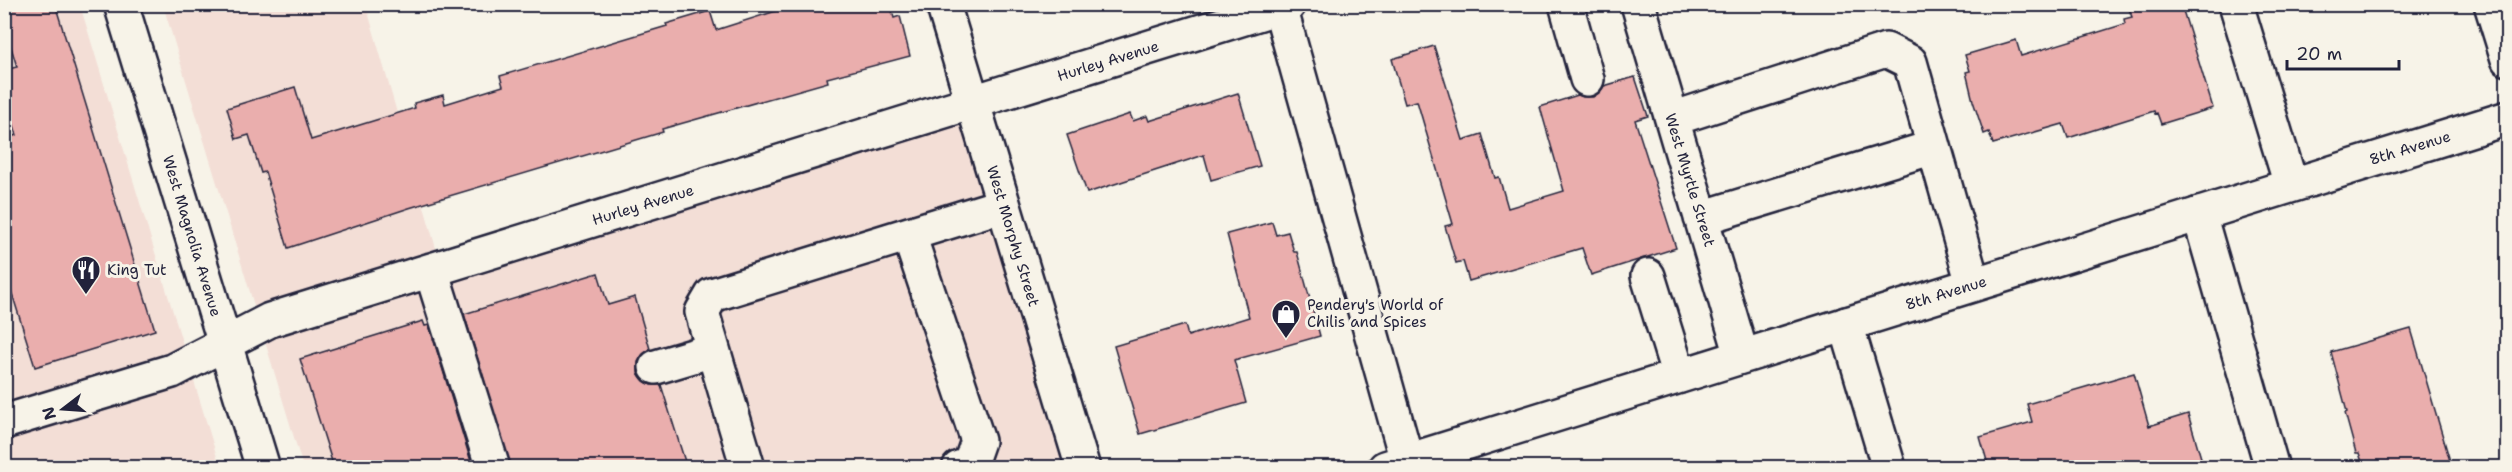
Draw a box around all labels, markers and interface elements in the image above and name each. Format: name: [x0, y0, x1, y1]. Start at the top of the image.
scale bar: [2287, 33, 2400, 71]
street label: Hurley Avenue: [1055, 36, 1161, 86]
text: 20 m: [2296, 42, 2342, 66]
street label: West Myrtle Street: [1660, 111, 1720, 249]
street label: 8th Avenue: [2367, 126, 2453, 170]
street label: West Magnolia Avenue: [158, 153, 226, 319]
street label: West Morphy Street: [982, 163, 1044, 309]
street label: Hurley Avenue: [590, 180, 696, 230]
restaurant icon: King Tut: [70, 254, 102, 296]
place label: King Tut: [107, 260, 167, 280]
street label: 8th Avenue: [1903, 271, 1989, 315]
place label: Pendery's World of Chilis and Spices: [1307, 295, 1444, 332]
shop icon: Pendery's World of Chilis and Spices: [1270, 298, 1302, 340]
north arrow: [33, 379, 93, 439]
text: N: [37, 404, 61, 422]

